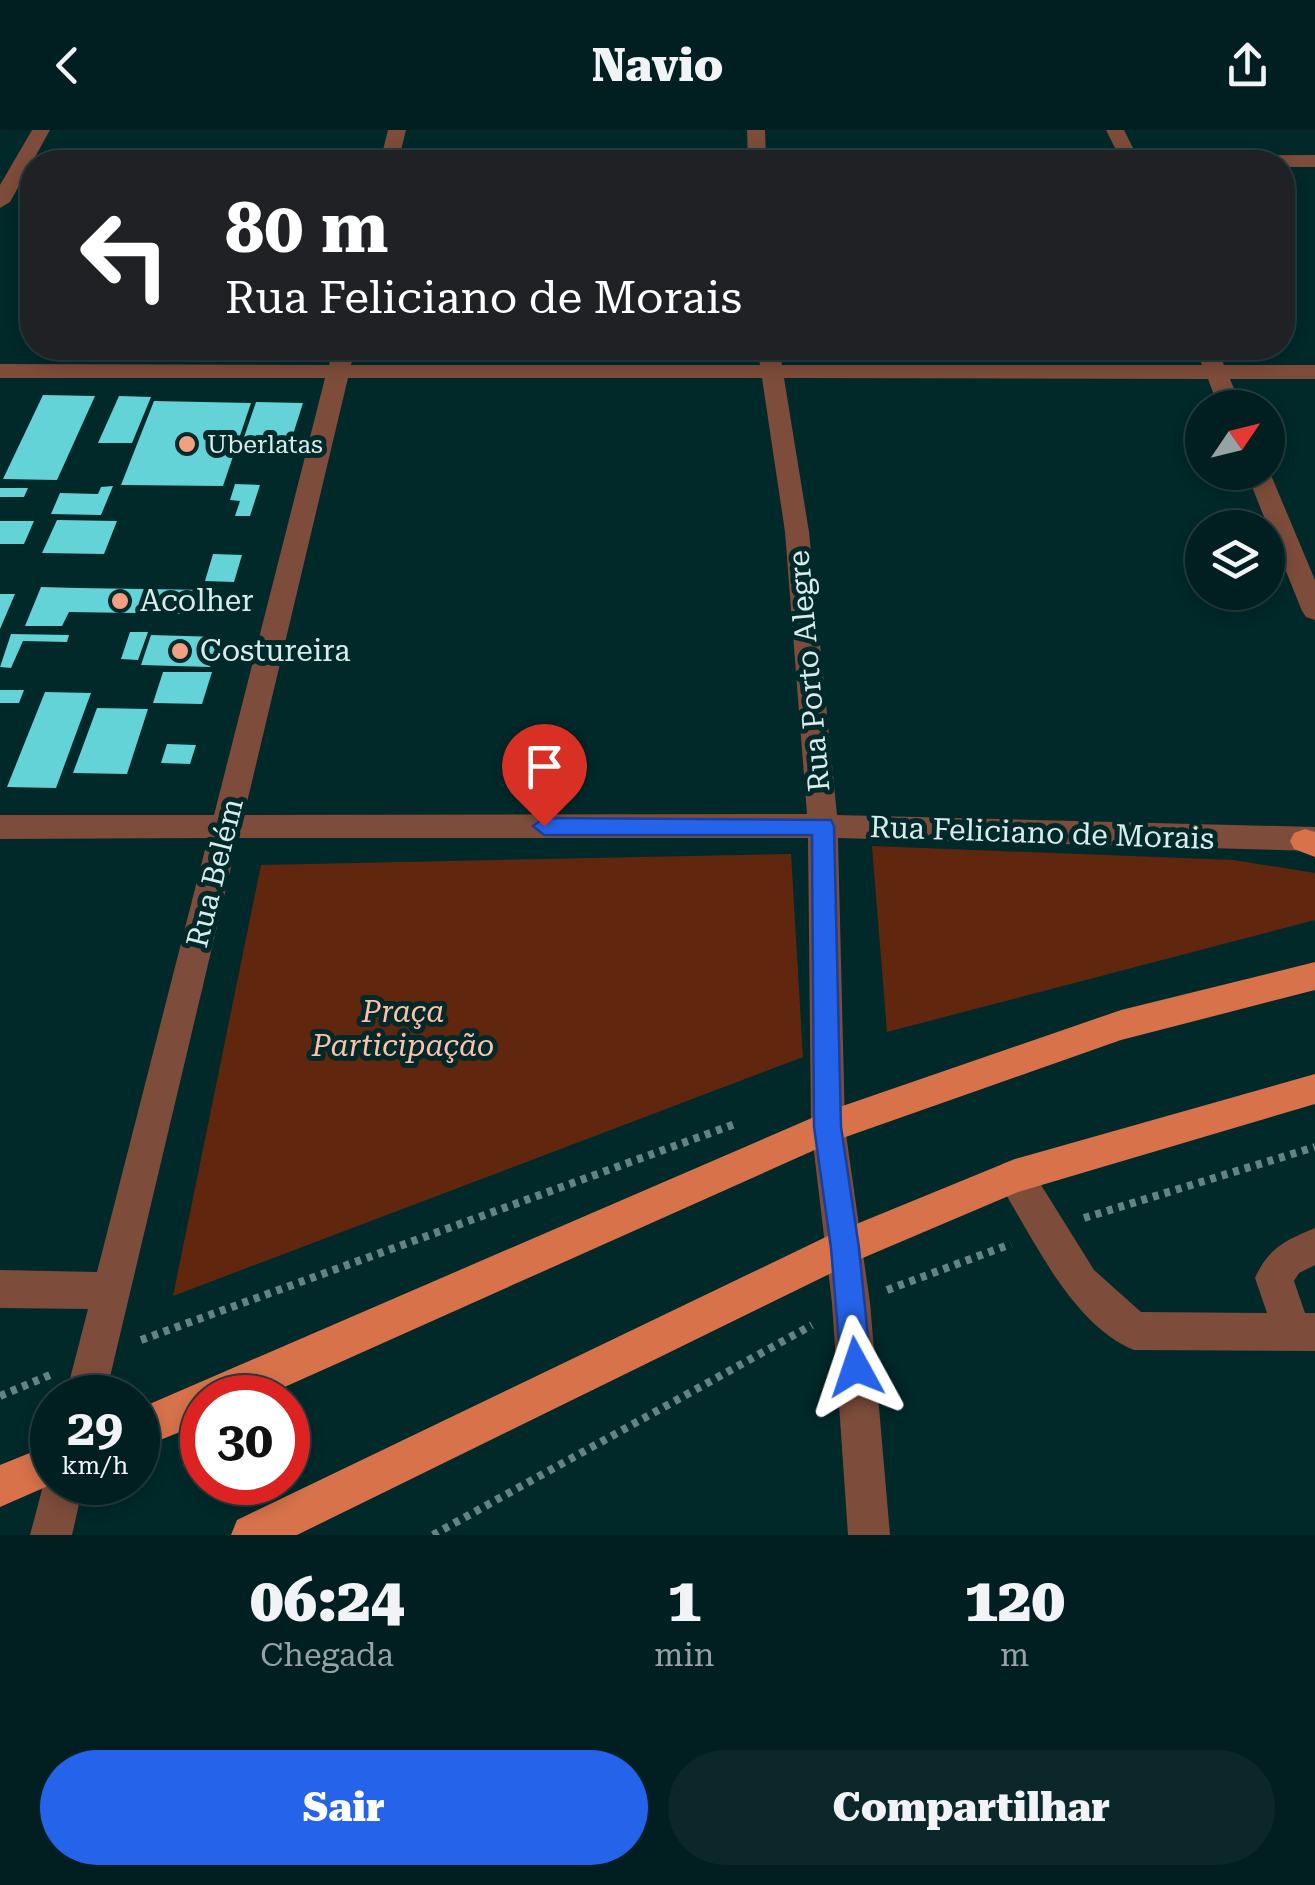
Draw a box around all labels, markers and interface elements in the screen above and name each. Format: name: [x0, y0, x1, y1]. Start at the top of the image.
icon: back: [40, 38, 95, 93]
icon: share: [1220, 38, 1275, 93]
text: Navio: [592, 39, 723, 92]
text: 80 m: [225, 187, 389, 269]
icon: left: [60, 190, 190, 320]
text: Rua Feliciano de Morais: [225, 271, 742, 324]
north arrow: [1185, 390, 1285, 490]
map controls: [1185, 390, 1285, 610]
place label: Uberlatas: [207, 430, 323, 459]
marker: Uberlatas: [176, 433, 198, 455]
button: layers: [1185, 510, 1285, 610]
street label: Rua Porto Alegre: [781, 549, 836, 793]
place label: Acolher: [140, 583, 254, 618]
marker: Acolher: [109, 590, 131, 612]
place label: Costureira: [200, 633, 351, 668]
marker: Costureira: [169, 640, 191, 662]
pin: [502, 724, 587, 827]
icon: arrive: [517, 739, 572, 794]
street label: Rua Belém: [179, 795, 250, 951]
street label: Rua Feliciano de Morais: [869, 809, 1215, 856]
park label: Praça Participação: [311, 994, 494, 1063]
position arrow: [804, 1315, 908, 1419]
speed limit sign: 30: [180, 1375, 310, 1505]
text: 29: [67, 1399, 123, 1457]
text: km/h: [62, 1451, 128, 1480]
text: 06:24: [250, 1565, 404, 1636]
text: 1: [667, 1565, 701, 1636]
text: 120: [964, 1565, 1065, 1636]
text: Chegada: [260, 1636, 394, 1674]
text: min: [654, 1636, 714, 1674]
text: m: [1000, 1636, 1029, 1674]
button: Sair: [40, 1750, 648, 1865]
button: Compartilhar: [668, 1750, 1275, 1865]

